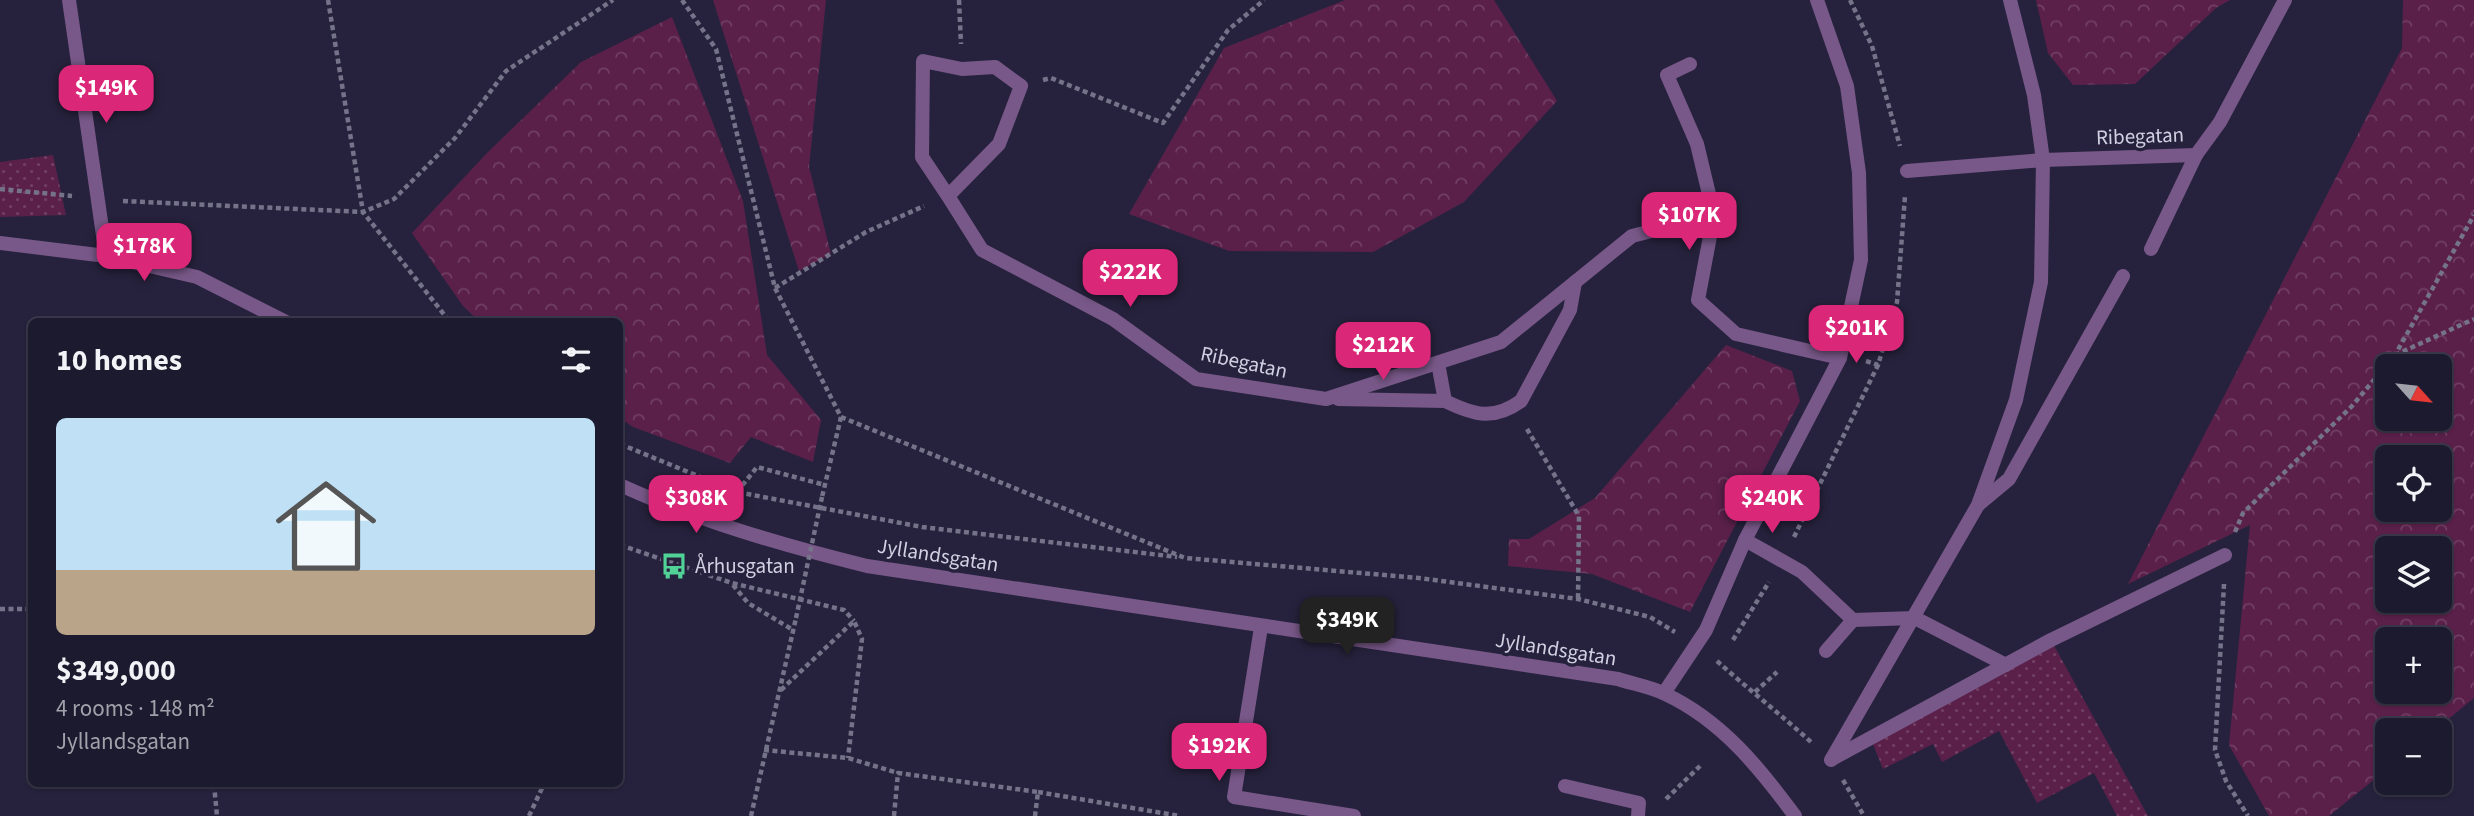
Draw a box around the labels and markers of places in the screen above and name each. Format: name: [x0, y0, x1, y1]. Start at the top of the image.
pin: $149K: [57, 66, 155, 125]
pin: $107K: [1640, 192, 1738, 252]
pin: $178K: [95, 224, 193, 283]
pin: $222K: [1081, 250, 1179, 309]
pin: $201K: [1807, 306, 1905, 365]
pin: $212K: [1334, 322, 1432, 382]
pin: $308K: [647, 476, 745, 535]
pin: $240K: [1723, 476, 1821, 535]
bus stop icon: Århusgatan: [659, 551, 689, 581]
place label: Århusgatan: [695, 551, 795, 581]
pin: $349K: [1298, 598, 1396, 657]
pin: $192K: [1170, 724, 1268, 783]

